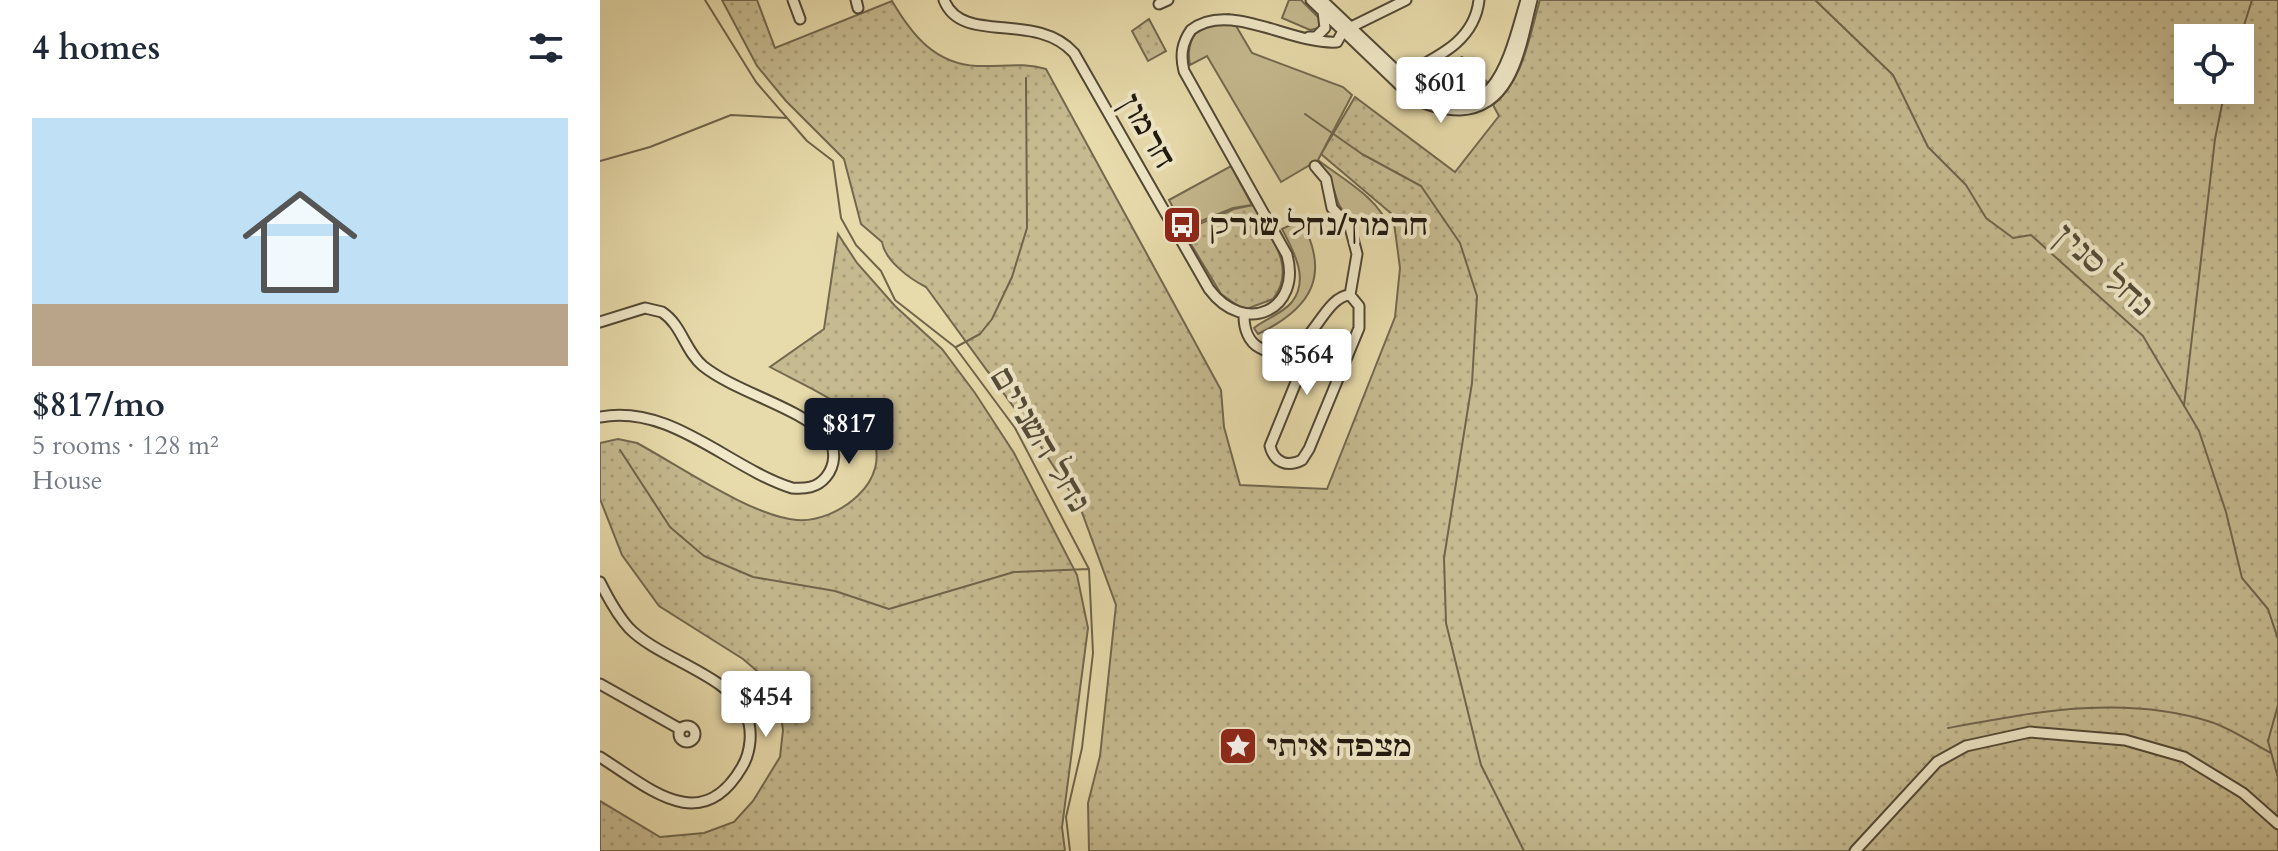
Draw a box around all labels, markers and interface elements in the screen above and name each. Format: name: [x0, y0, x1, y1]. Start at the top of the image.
map controls: [2174, 24, 2254, 104]
button: locate: [2174, 24, 2254, 104]
text: 4 homes: [32, 25, 160, 71]
icon: filters: [524, 26, 568, 70]
pin: $601: [1394, 57, 1488, 125]
text: $601: [1414, 65, 1468, 100]
street label: חרמון: [1109, 86, 1185, 176]
icon: home: [228, 170, 372, 314]
bus stop icon: חרמון/נחל שורק: [1161, 204, 1203, 246]
place label: חרמון/נחל שורק: [1210, 205, 1428, 246]
water label: נחל סנין: [2044, 213, 2162, 327]
pin: $564: [1260, 329, 1354, 397]
text: $564: [1280, 337, 1334, 372]
water label: נחל השניים: [980, 360, 1100, 520]
text: $817/mo: [32, 382, 165, 428]
pin: $817: [802, 398, 896, 466]
text: $817: [822, 406, 876, 441]
text: 5 rooms · 128 m²: [32, 428, 219, 463]
text: House: [32, 463, 103, 498]
pin: $454: [719, 671, 813, 739]
text: $454: [739, 679, 793, 714]
place icon: מצפה איתי: [1217, 725, 1259, 767]
place label: מצפה איתי: [1266, 726, 1412, 767]

